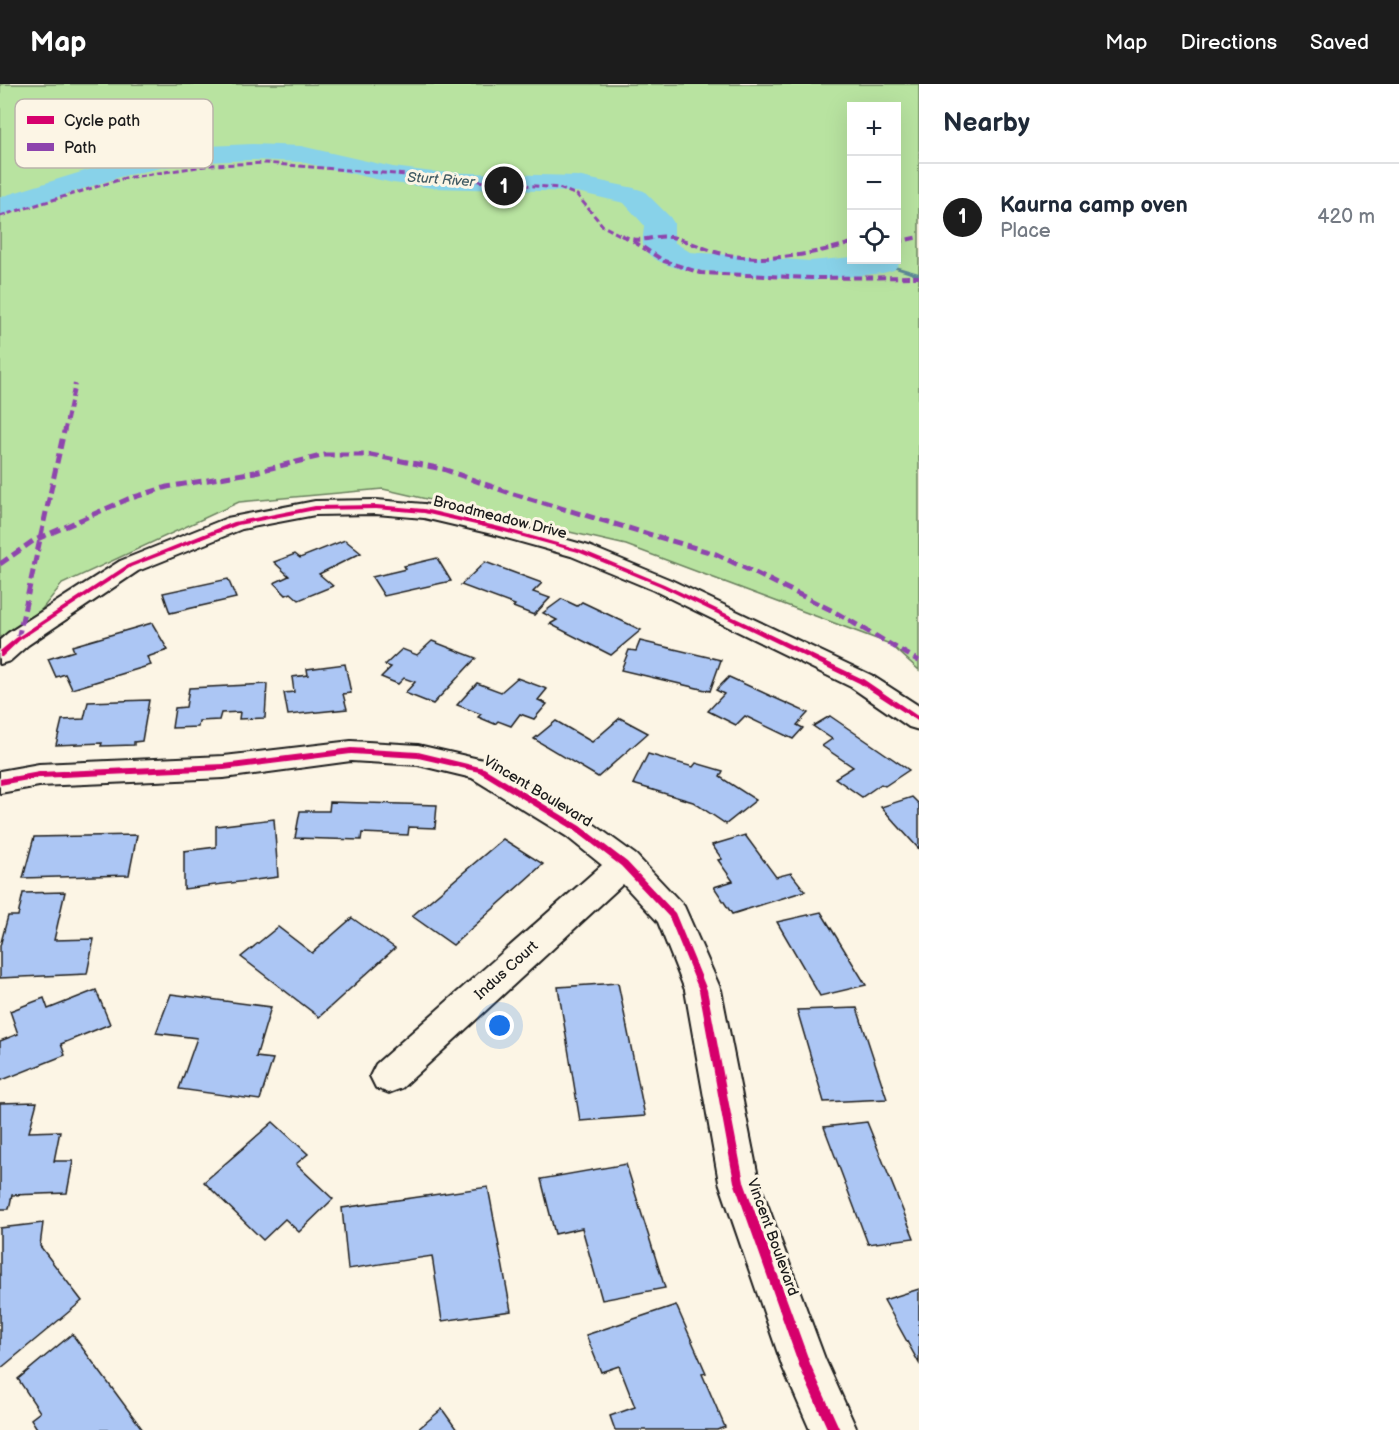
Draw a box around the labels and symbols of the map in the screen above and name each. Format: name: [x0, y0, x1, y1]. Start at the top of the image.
legend: [15, 99, 213, 168]
text: Cycle path: [64, 112, 140, 131]
text: Path: [64, 139, 96, 158]
pin: 1: [484, 164, 524, 208]
water label: Sturt River: [407, 169, 476, 190]
street label: Broadmeadow Drive: [431, 492, 569, 543]
street label: Vincent Boulevard: [480, 751, 596, 831]
street label: Indus Court: [471, 937, 542, 1004]
your location: [485, 1011, 514, 1040]
street label: Vincent Boulevard: [742, 1176, 803, 1298]

